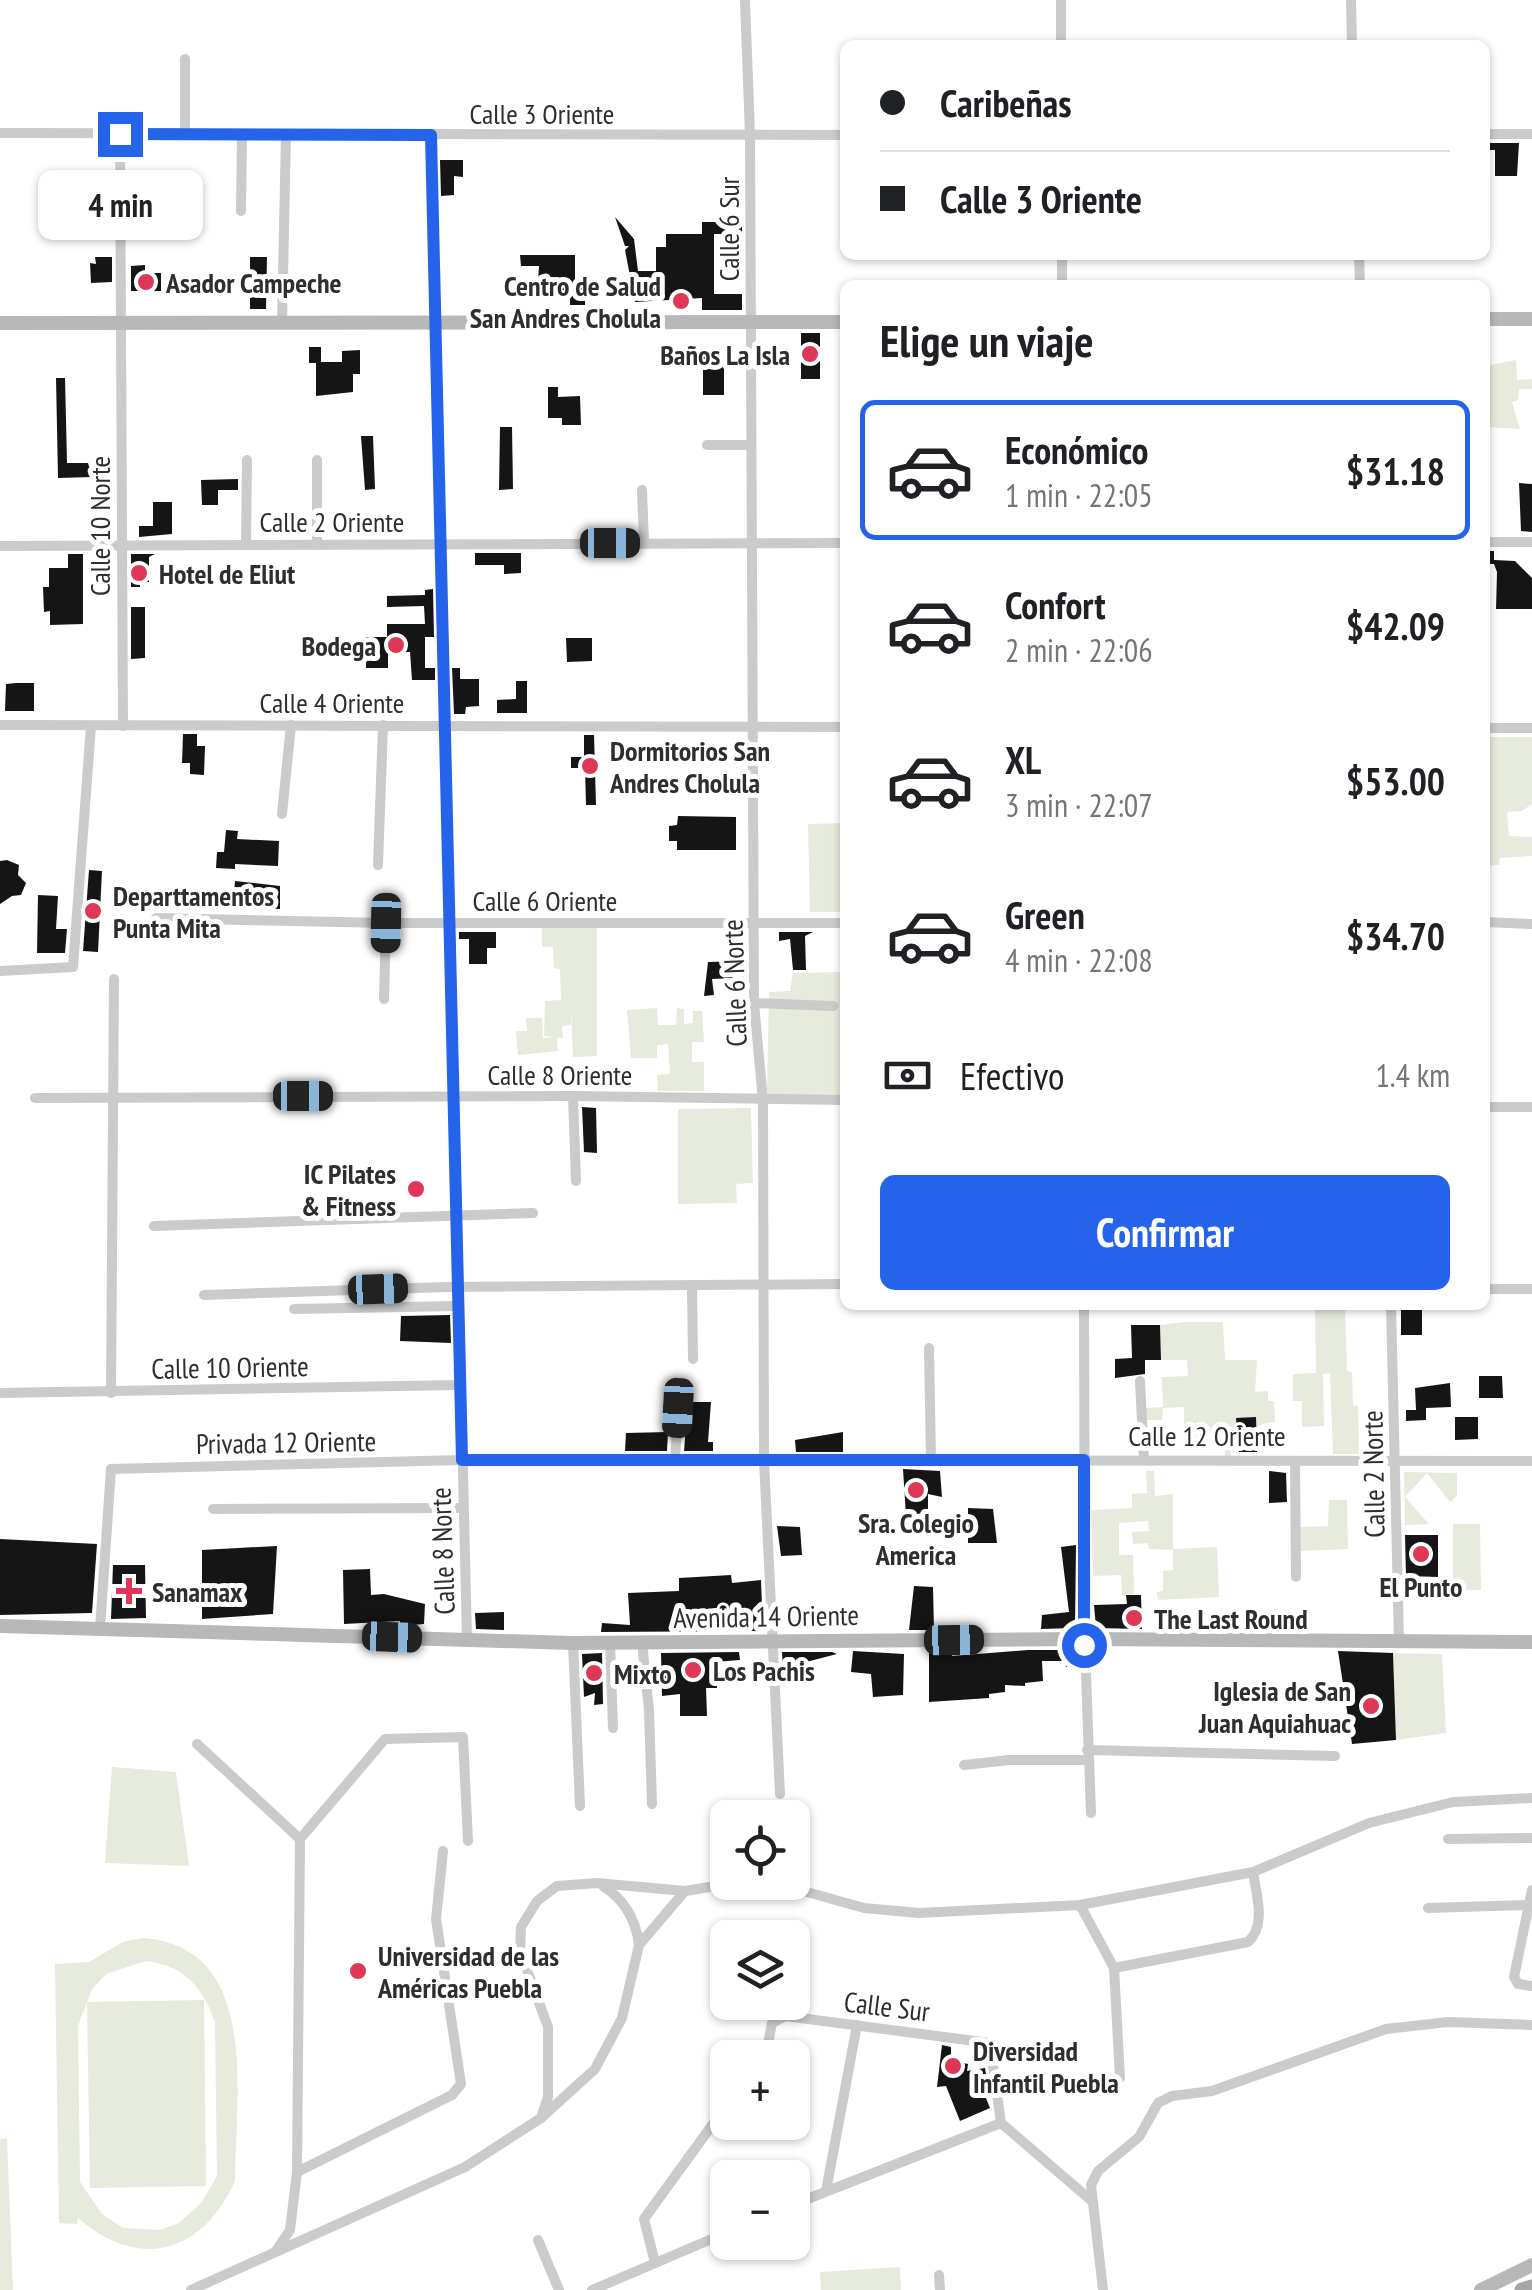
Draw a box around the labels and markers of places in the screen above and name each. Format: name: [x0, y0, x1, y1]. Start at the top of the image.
place label: Asador Campeche: [165, 264, 341, 301]
place label: Centro de Salud San Andres Cholula: [470, 267, 661, 336]
marker: Asador Campeche: [135, 271, 157, 293]
marker: Centro de Salud San Andres Cholula: [670, 290, 692, 312]
place label: Baños La Isla: [660, 336, 790, 373]
marker: Baños La Isla: [799, 343, 821, 365]
place label: Hotel de Eliut: [159, 555, 295, 592]
marker: Hotel de Eliut: [128, 562, 150, 584]
place label: Bodega: [301, 627, 376, 664]
marker: Bodega: [385, 634, 407, 656]
place label: Dormitorios San Andres Cholula: [609, 732, 770, 801]
marker: Dormitorios San Andres Cholula: [579, 755, 601, 777]
place label: Departtamentos Punta Mita: [113, 877, 274, 946]
marker: Departtamentos Punta Mita: [82, 900, 104, 922]
place label: IC Pilates & Fitness: [301, 1155, 396, 1224]
marker: IC Pilates & Fitness: [405, 1178, 427, 1200]
marker: Sra. Colegio America: [905, 1479, 927, 1501]
place label: Sra. Colegio America: [858, 1504, 974, 1573]
marker: El Punto: [1410, 1543, 1432, 1565]
place label: El Punto: [1380, 1568, 1462, 1605]
place label: Sanamax: [152, 1573, 243, 1610]
marker: Sanamax: [116, 1578, 142, 1604]
place label: The Last Round: [1154, 1600, 1308, 1637]
marker: The Last Round: [1123, 1607, 1145, 1629]
place label: Los Pachis: [713, 1652, 815, 1689]
place label: Mixto: [614, 1655, 672, 1692]
marker: Los Pachis: [682, 1659, 704, 1681]
marker: Mixto: [583, 1662, 605, 1684]
place label: Iglesia de San Juan Aquiahuac: [1198, 1672, 1351, 1741]
marker: Iglesia de San Juan Aquiahuac: [1360, 1695, 1382, 1717]
place label: Universidad de las Américas Puebla: [377, 1937, 559, 2006]
marker: Universidad de las Américas Puebla: [347, 1960, 369, 1982]
place label: Diversidad Infantil Puebla: [973, 2032, 1119, 2101]
marker: Diversidad Infantil Puebla: [942, 2055, 964, 2077]

